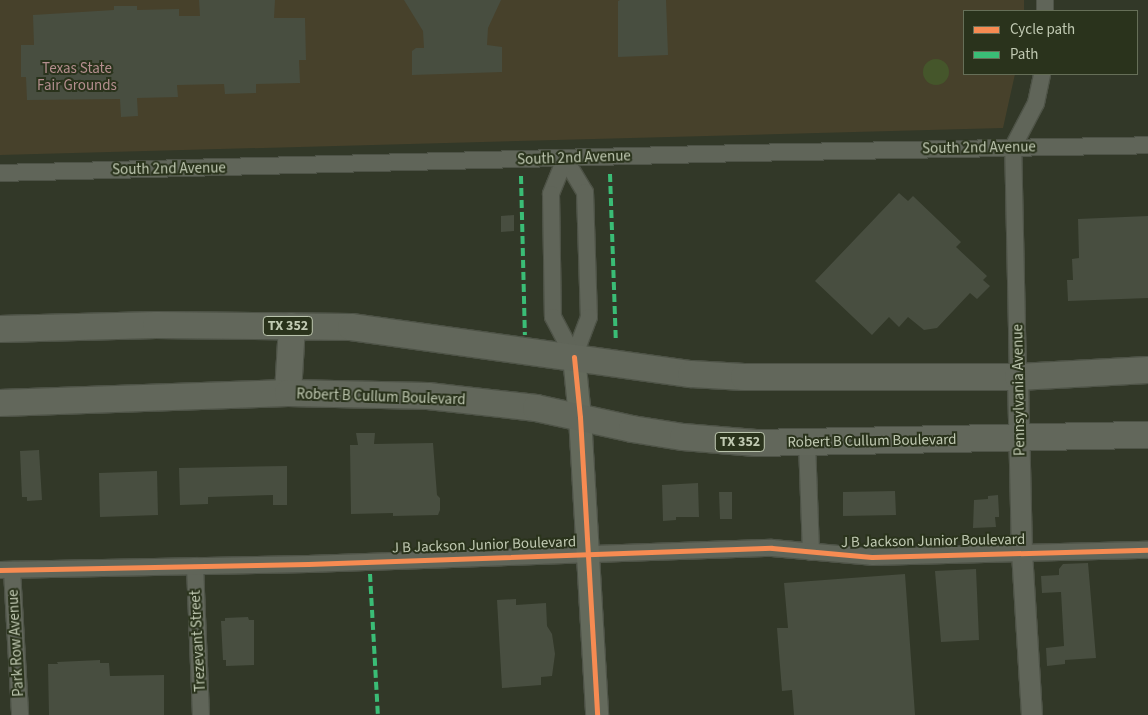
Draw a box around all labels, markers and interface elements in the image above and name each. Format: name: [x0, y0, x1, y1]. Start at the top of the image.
legend: [963, 10, 1138, 75]
text: Cycle path: [1010, 19, 1075, 40]
text: Path: [1010, 44, 1038, 65]
park label: Texas State Fair Grounds: [37, 59, 117, 94]
street label: South 2nd Avenue: [922, 138, 1036, 158]
street label: South 2nd Avenue: [517, 147, 631, 169]
street label: South 2nd Avenue: [112, 159, 226, 179]
road number: TX 352: [262, 314, 314, 338]
street label: Pennsylvania Avenue: [1009, 324, 1029, 456]
street label: Robert B Cullum Boulevard: [296, 385, 466, 409]
road number: TX 352: [714, 431, 766, 454]
street label: Robert B Cullum Boulevard: [787, 431, 957, 451]
street label: J B Jackson Junior Boulevard: [841, 530, 1025, 552]
street label: J B Jackson Junior Boulevard: [392, 533, 576, 557]
street label: Park Row Avenue: [4, 589, 28, 697]
street label: Trezevant Street: [186, 590, 210, 692]

